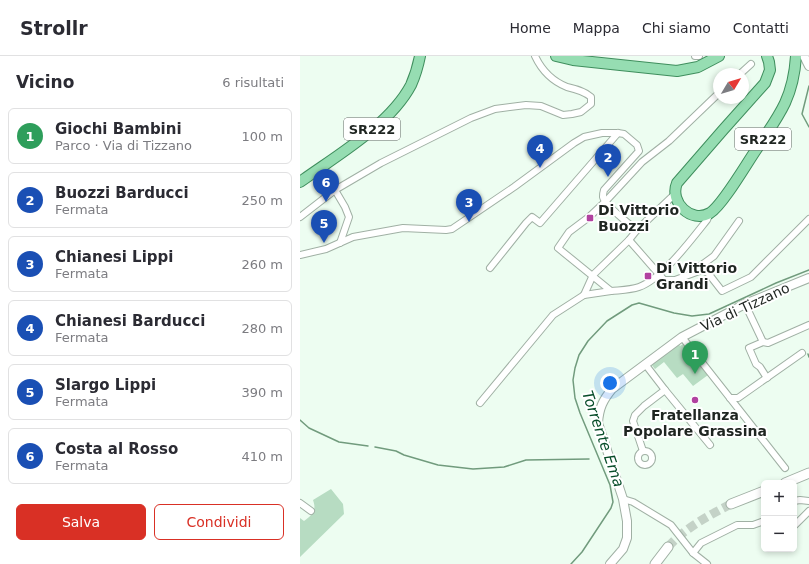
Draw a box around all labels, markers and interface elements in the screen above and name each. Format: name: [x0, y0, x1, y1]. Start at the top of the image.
text: Strollr: [20, 17, 88, 39]
text: Home: [510, 20, 551, 36]
text: Mappa: [573, 20, 620, 36]
text: Chi siamo: [642, 20, 711, 36]
text: Contatti: [733, 20, 789, 36]
north arrow: [713, 68, 749, 104]
text: Vicino: [16, 72, 74, 92]
text: 6 risultati: [222, 75, 284, 90]
road number: SR222: [344, 118, 400, 140]
text: Giochi Bambini: [55, 120, 182, 138]
road number: SR222: [735, 128, 791, 150]
text: 1: [25, 129, 35, 144]
text: 100 m: [241, 129, 283, 144]
pin: 4: [527, 135, 553, 168]
text: Parco · Via di Tizzano: [55, 138, 192, 153]
pin: 2: [595, 144, 621, 177]
pin: 6: [313, 169, 339, 202]
text: Buozzi Barducci: [55, 184, 189, 202]
pin: 3: [456, 189, 482, 222]
text: 2: [25, 193, 35, 208]
text: 250 m: [241, 193, 283, 208]
text: Fermata: [55, 202, 109, 217]
place label: Di Vittorio Buozzi: [598, 202, 679, 234]
pin: 5: [311, 210, 337, 243]
marker: Di Vittorio Buozzi: [585, 213, 595, 223]
text: Chianesi Lippi: [55, 248, 173, 266]
text: 3: [25, 257, 35, 272]
text: 260 m: [241, 257, 283, 272]
place label: Di Vittorio Grandi: [656, 260, 737, 292]
text: Fermata: [55, 266, 109, 281]
marker: Di Vittorio Grandi: [643, 271, 653, 281]
street label: Via di Tizzano: [698, 279, 792, 335]
text: Chianesi Barducci: [55, 312, 205, 330]
text: 4: [25, 321, 35, 336]
text: 280 m: [241, 321, 283, 336]
text: Fermata: [55, 330, 109, 345]
pin: 1: [682, 341, 708, 374]
your location: [600, 373, 620, 393]
text: Slargo Lippi: [55, 376, 156, 394]
text: 5: [25, 385, 35, 400]
text: 390 m: [241, 385, 283, 400]
water label: Torrente Ema: [578, 388, 628, 490]
text: Fermata: [55, 394, 109, 409]
marker: Fratellanza Popolare Grassina: [690, 395, 700, 405]
place label: Fratellanza Popolare Grassina: [623, 407, 767, 439]
text: Costa al Rosso: [55, 440, 178, 458]
text: 6: [25, 449, 35, 464]
text: 410 m: [241, 449, 283, 464]
text: Fermata: [55, 458, 109, 473]
map controls: [761, 480, 797, 552]
button: +: [761, 480, 797, 516]
button: Salva: [16, 504, 146, 540]
button: Condividi: [154, 504, 284, 540]
button: −: [761, 516, 797, 552]

